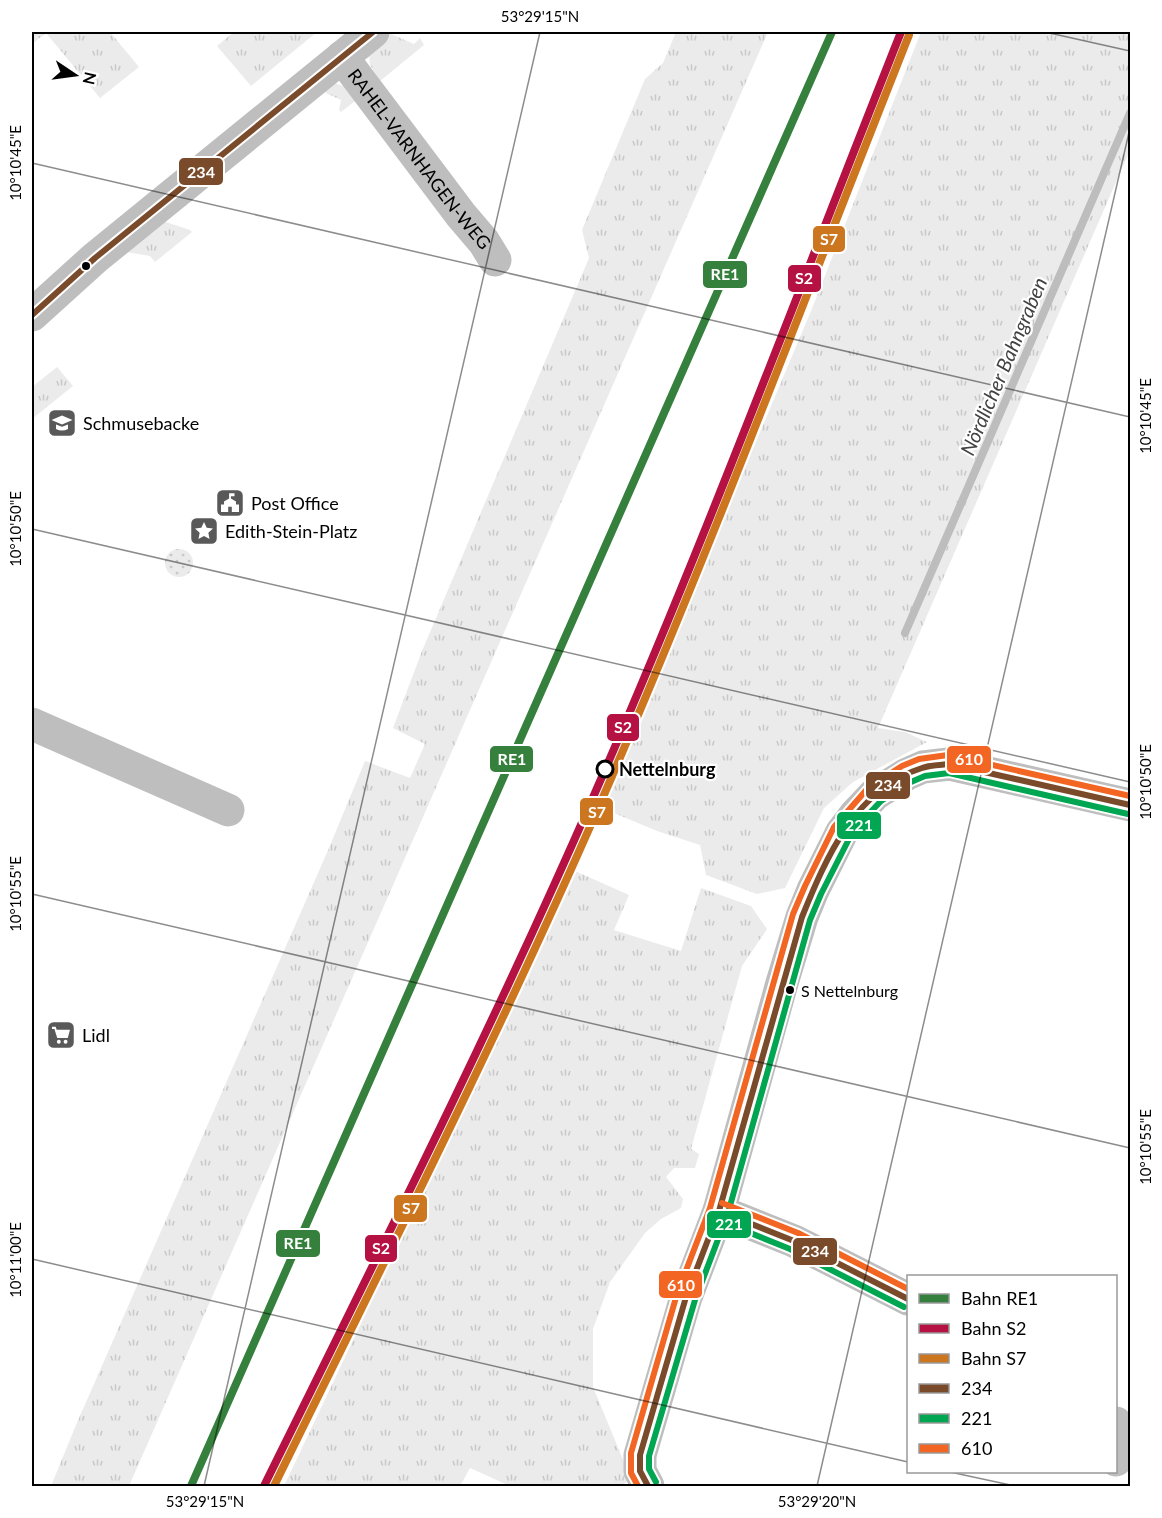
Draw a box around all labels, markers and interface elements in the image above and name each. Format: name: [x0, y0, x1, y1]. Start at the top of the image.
text: 53°29'15"N: [501, 7, 579, 25]
north arrow: [45, 45, 105, 105]
street label: RAHEL-VARNHAGEN-WEG: [344, 64, 496, 253]
text: N: [79, 70, 101, 87]
text: 10°10'45"E: [6, 125, 24, 201]
line badge: 234: [178, 157, 224, 186]
text: 234: [187, 162, 215, 181]
line badge: S7: [812, 225, 846, 253]
text: S7: [820, 229, 838, 248]
unlabelled marker: [80, 260, 92, 272]
line badge: RE1: [702, 260, 748, 289]
text: RE1: [711, 264, 739, 283]
line badge: S2: [787, 264, 822, 293]
text: S2: [795, 268, 813, 287]
water label: Nördlicher Bahngraben: [955, 273, 1051, 459]
text: 10°10'45"E: [1136, 378, 1154, 454]
school or university icon: Schmusebacke: [46, 407, 78, 439]
place label: Schmusebacke: [83, 412, 199, 434]
public building icon: Post Office: [214, 487, 246, 519]
text: 10°10'50"E: [6, 491, 24, 567]
place label: Post Office: [251, 492, 339, 514]
place icon: Edith-Stein-Platz: [188, 515, 220, 547]
place label: Edith-Stein-Platz: [225, 520, 357, 542]
line badge: S2: [606, 713, 640, 742]
text: S2: [614, 717, 632, 736]
text: 10°10'50"E: [1136, 744, 1154, 820]
line badge: RE1: [489, 745, 534, 773]
line badge: 610: [946, 745, 992, 774]
text: RE1: [498, 749, 526, 768]
text: 610: [955, 749, 983, 768]
place label: Nettelnburg: [619, 758, 716, 780]
marker: Nettelnburg: [596, 760, 614, 778]
line badge: 234: [865, 771, 911, 800]
text: 234: [874, 775, 902, 794]
line badge: S7: [579, 797, 614, 826]
text: S7: [588, 802, 606, 821]
line badge: 221: [836, 811, 882, 840]
text: 221: [845, 815, 873, 834]
text: 10°10'55"E: [6, 856, 24, 932]
place label: S Nettelnburg: [801, 981, 898, 1000]
marker: S Nettelnburg: [784, 984, 796, 996]
supermarket icon: Lidl: [45, 1019, 77, 1051]
place label: Lidl: [82, 1024, 110, 1046]
text: 10°10'55"E: [1136, 1109, 1154, 1185]
line badge: S7: [393, 1194, 428, 1223]
text: S7: [402, 1198, 420, 1217]
line badge: 221: [706, 1210, 752, 1239]
text: 221: [715, 1214, 743, 1233]
text: 10°11'00"E: [6, 1222, 24, 1298]
line badge: RE1: [275, 1229, 321, 1258]
text: RE1: [284, 1233, 312, 1252]
line badge: S2: [364, 1234, 398, 1263]
line badge: 234: [792, 1237, 838, 1266]
text: S2: [372, 1238, 390, 1257]
text: 234: [801, 1241, 829, 1260]
line badge: 610: [658, 1270, 703, 1299]
text: 610: [667, 1275, 695, 1294]
legend: [907, 1275, 1117, 1473]
text: Bahn RE1: [961, 1287, 1038, 1309]
text: Bahn S2: [961, 1317, 1026, 1339]
text: Bahn S7: [961, 1347, 1026, 1369]
text: 234: [961, 1377, 992, 1399]
text: 221: [961, 1407, 992, 1429]
text: 610: [961, 1437, 992, 1459]
text: 53°29'15"N: [166, 1492, 244, 1510]
text: 53°29'20"N: [778, 1492, 856, 1510]

